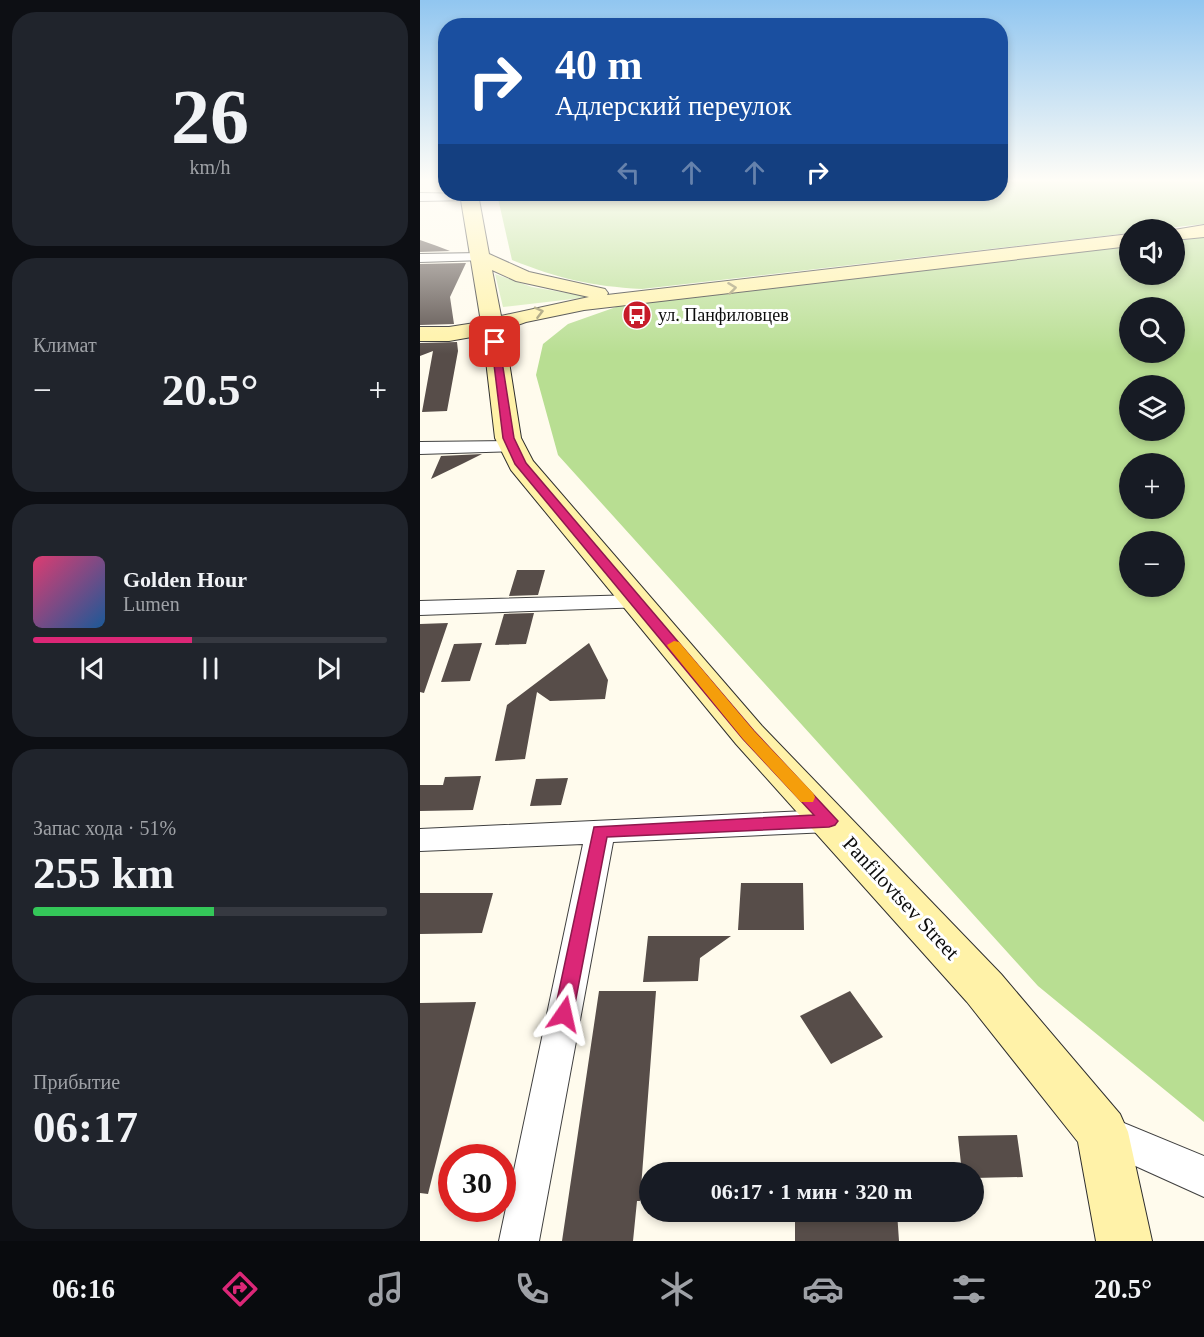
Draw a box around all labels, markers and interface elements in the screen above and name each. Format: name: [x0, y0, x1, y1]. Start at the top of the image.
icon: right: [456, 42, 534, 120]
text: 40 m: [555, 42, 643, 88]
text: 26: [171, 73, 249, 160]
text: Адлерский переулок: [555, 91, 792, 121]
text: km/h: [189, 156, 231, 178]
icon: left: [612, 156, 645, 189]
icon: ahead: [675, 156, 708, 189]
icon: ahead: [738, 156, 771, 189]
icon: right: [801, 156, 834, 189]
map controls: [1119, 219, 1185, 597]
button: sound: [1119, 219, 1185, 285]
one-way arrow: [727, 282, 736, 295]
button: search: [1119, 297, 1185, 363]
bus stop icon: ул. Панфиловцев: [621, 299, 653, 331]
place label: ул. Панфиловцев: [658, 305, 789, 325]
one-way arrow: [533, 307, 543, 320]
pin: [469, 316, 520, 367]
icon: arrive: [478, 325, 511, 358]
text: Климат: [33, 334, 97, 356]
text: 20.5°: [162, 365, 258, 415]
text: −: [33, 372, 52, 408]
text: +: [368, 372, 387, 408]
button: layers: [1119, 375, 1185, 441]
button: +: [1119, 453, 1185, 519]
button: −: [1119, 531, 1185, 597]
text: Golden Hour: [123, 567, 247, 592]
text: Lumen: [123, 593, 180, 615]
icon: previous: [76, 652, 109, 685]
icon: pause: [194, 652, 227, 685]
icon: next: [312, 652, 345, 685]
text: Запас хода · 51%: [33, 817, 176, 839]
street label: Panfilovtsev Street: [838, 832, 964, 965]
text: 255 km: [33, 848, 174, 898]
position arrow: [532, 982, 596, 1046]
text: Прибытие: [33, 1071, 120, 1093]
text: 06:17: [33, 1102, 138, 1152]
speed limit sign: 30: [438, 1144, 516, 1222]
text: 06:17 · 1 мин · 320 m: [711, 1179, 912, 1204]
icon: directions: [219, 1268, 261, 1310]
icon: music: [365, 1268, 407, 1310]
icon: phone: [511, 1268, 553, 1310]
icon: climate: [656, 1268, 698, 1310]
icon: car: [802, 1268, 844, 1310]
icon: filters: [948, 1268, 990, 1310]
text: 06:16: [52, 1274, 115, 1304]
text: 20.5°: [1094, 1274, 1152, 1304]

